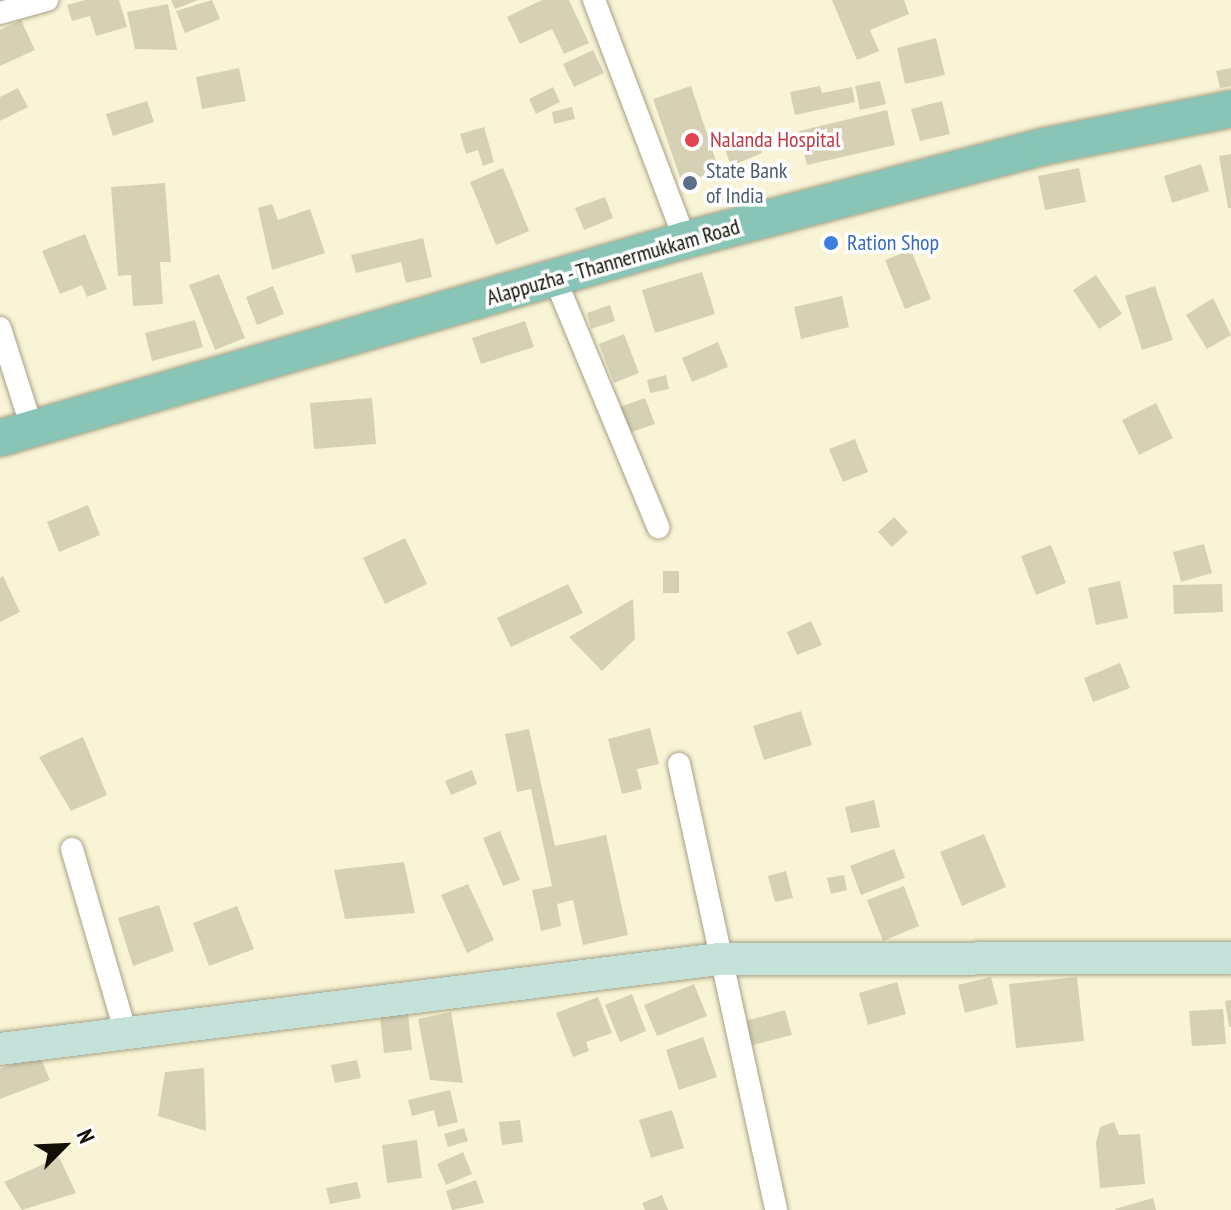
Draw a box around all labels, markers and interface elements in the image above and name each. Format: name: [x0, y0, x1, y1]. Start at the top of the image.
place label: Nalanda Hospital: [710, 127, 840, 153]
marker: Nalanda Hospital: [681, 129, 703, 151]
place label: State Bank of India: [706, 157, 787, 208]
marker: State Bank of India: [681, 174, 699, 192]
street label: Alappuzha - Thannermukkam Road: [482, 213, 744, 311]
place label: Ration Shop: [847, 230, 939, 256]
marker: Ration Shop: [822, 234, 840, 252]
north arrow: [24, 1106, 104, 1186]
text: N: [71, 1125, 101, 1147]

